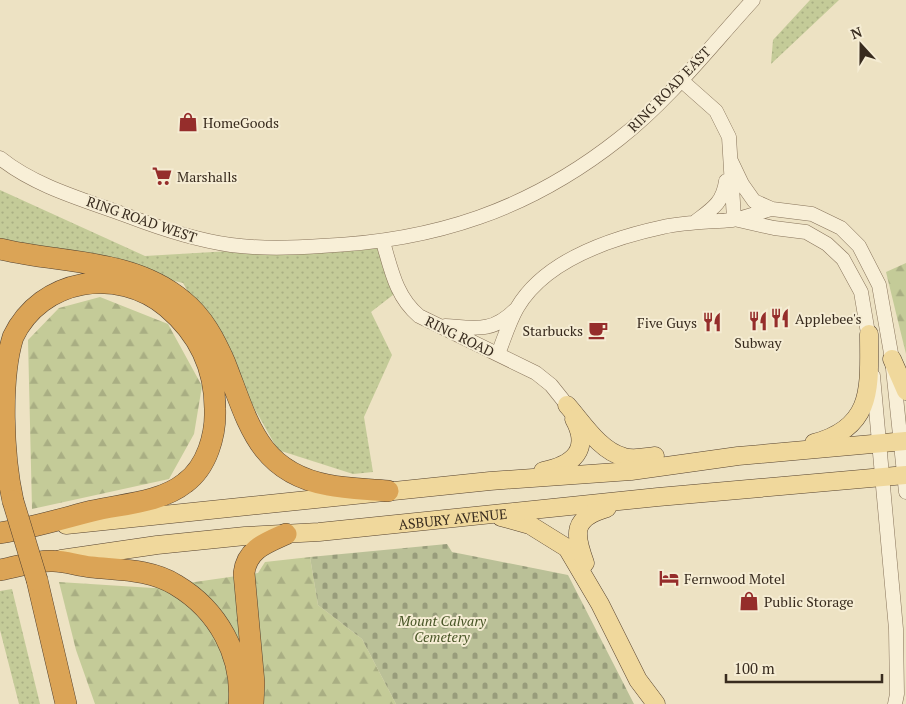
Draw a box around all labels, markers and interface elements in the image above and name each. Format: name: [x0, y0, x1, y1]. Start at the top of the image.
north arrow: [836, 20, 886, 70]
text: N: [848, 21, 865, 43]
street label: RING ROAD EAST: [623, 42, 715, 136]
shop icon: HomeGoods: [177, 111, 199, 133]
place label: HomeGoods: [203, 113, 279, 132]
supermarket icon: Marshalls: [151, 165, 173, 187]
place label: Marshalls: [177, 167, 237, 186]
street label: RING ROAD WEST: [84, 191, 200, 247]
restaurant icon: Applebee's: [769, 307, 791, 329]
place label: Applebee's: [795, 309, 862, 328]
restaurant icon: Subway: [747, 310, 769, 332]
street label: RING ROAD: [422, 311, 498, 361]
restaurant icon: Five Guys: [701, 311, 723, 333]
place label: Five Guys: [637, 313, 697, 332]
cafe icon: Starbucks: [587, 319, 609, 341]
place label: Starbucks: [522, 321, 583, 340]
place label: Subway: [734, 333, 783, 352]
street label: ASBURY AVENUE: [397, 503, 508, 533]
hotel icon: Fernwood Motel: [658, 567, 680, 589]
place label: Fernwood Motel: [684, 569, 785, 588]
shop icon: Public Storage: [738, 590, 760, 612]
place label: Public Storage: [764, 592, 854, 611]
park label: Mount Calvary Cemetery: [397, 611, 487, 646]
scale bar: [726, 652, 882, 684]
text: 100 m: [734, 658, 775, 678]

